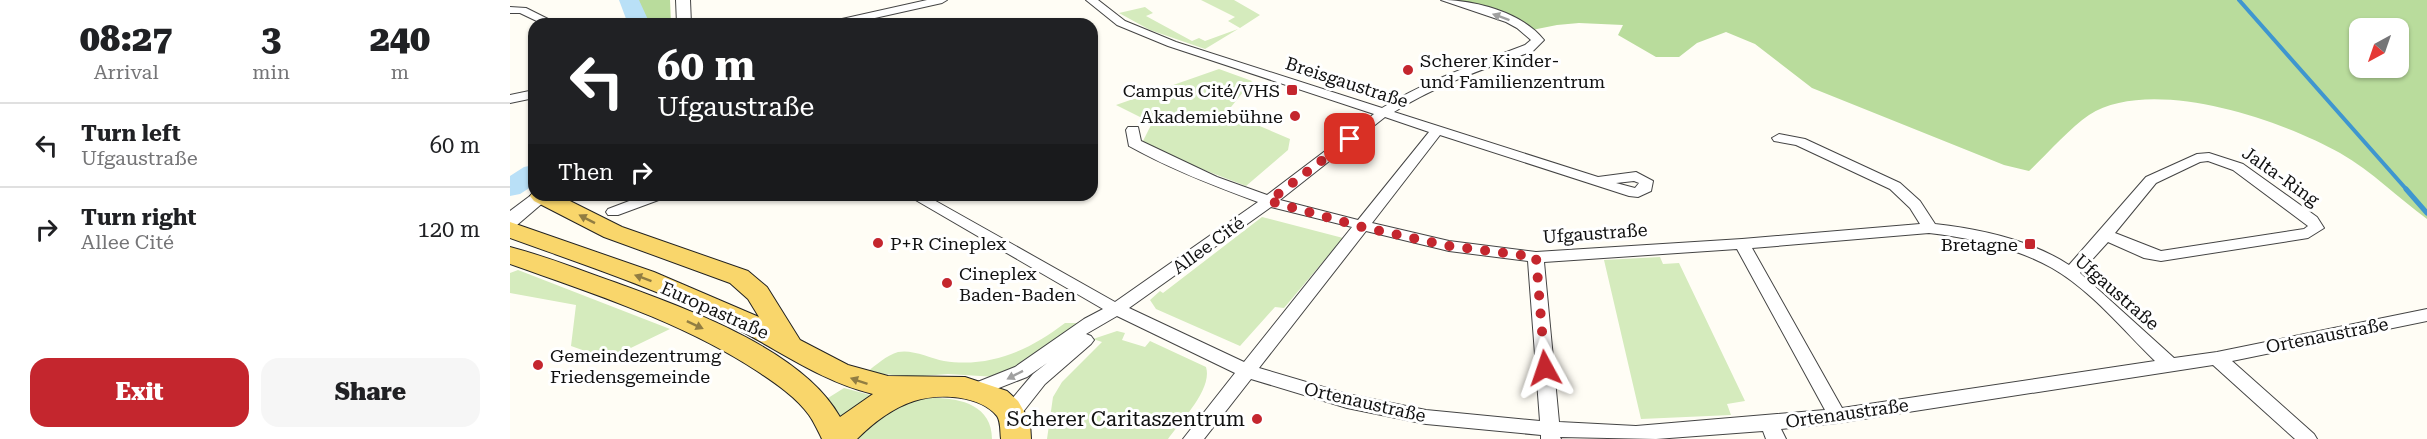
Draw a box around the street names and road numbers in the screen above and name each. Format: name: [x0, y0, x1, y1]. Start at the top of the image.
street label: Breisgaustraße: [1283, 52, 1411, 112]
street label: Jalta-Ring: [2238, 142, 2324, 211]
street label: Allee Cité: [1168, 212, 1248, 278]
street label: Ufgaustraße: [1542, 219, 1648, 247]
street label: Ufgaustraße: [2071, 250, 2164, 334]
street label: Europastraße: [658, 277, 772, 343]
street label: Ortenaustraße: [2264, 313, 2390, 357]
street label: Ortenaustraße: [1302, 378, 1428, 426]
street label: Ortenaustraße: [1784, 394, 1910, 432]

